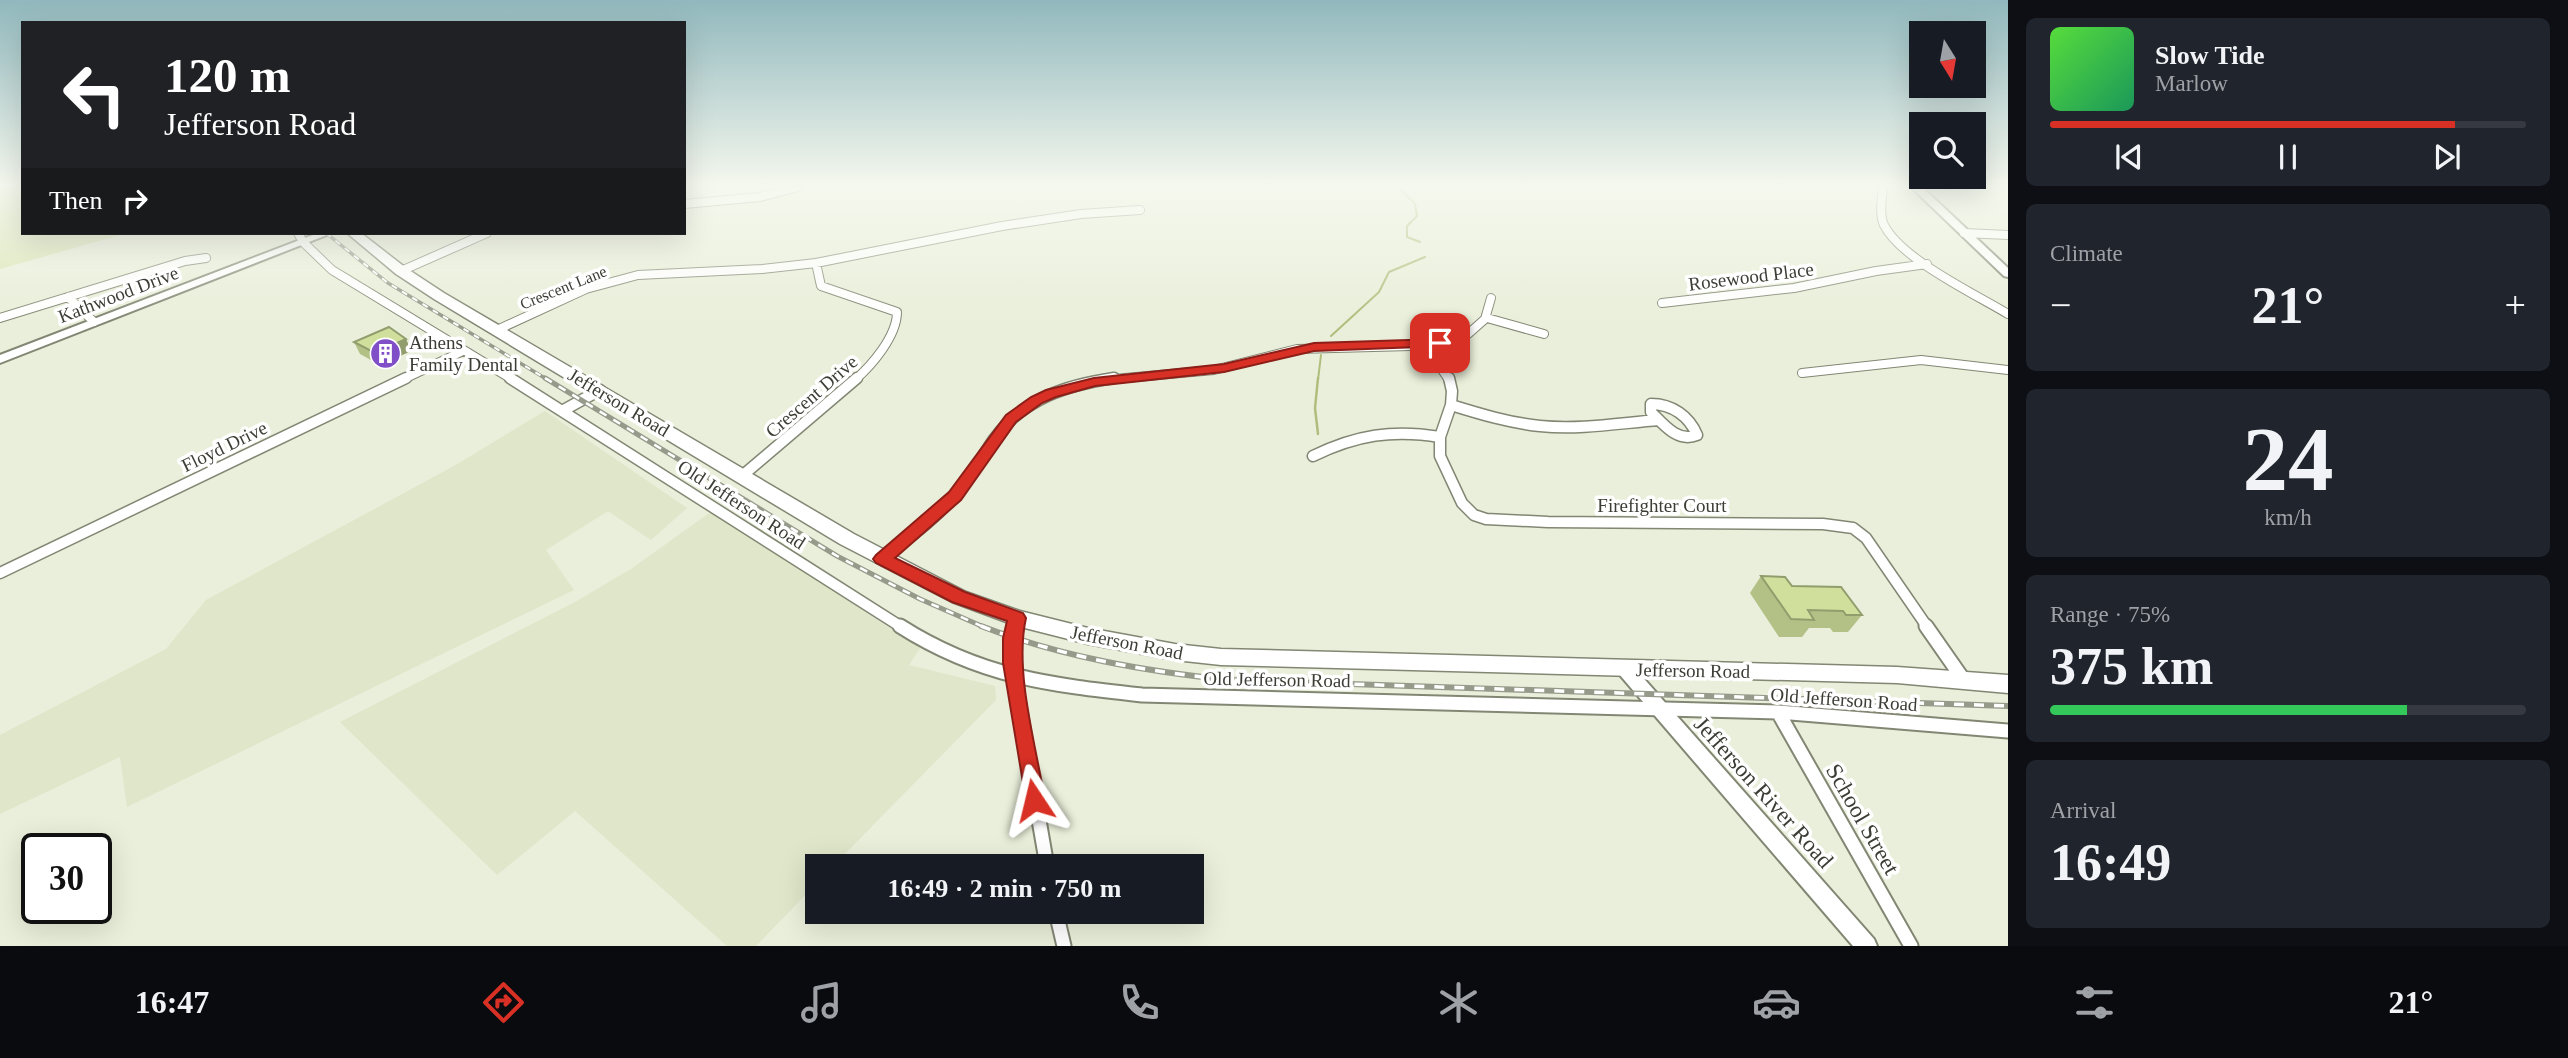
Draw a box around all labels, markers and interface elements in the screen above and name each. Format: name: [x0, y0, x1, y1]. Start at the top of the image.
north arrow: [1909, 21, 1986, 98]
map controls: [1909, 21, 1986, 189]
text: Slow Tide: [2155, 41, 2265, 70]
text: 120 m: [164, 48, 291, 103]
icon: left: [49, 49, 140, 140]
text: Marlow: [2155, 71, 2228, 96]
text: Jefferson Road: [164, 106, 356, 142]
button: search: [1909, 112, 1986, 189]
icon: previous: [2110, 138, 2148, 176]
icon: pause: [2269, 138, 2307, 176]
icon: next: [2428, 138, 2466, 176]
icon: right: [116, 182, 154, 220]
text: Then: [49, 186, 102, 215]
text: Climate: [2050, 241, 2123, 266]
street label: Rosewood Place: [1687, 258, 1815, 295]
street label: Kathwood Drive: [55, 262, 181, 327]
street label: Crescent Lane: [517, 262, 609, 313]
text: 21°: [2252, 277, 2324, 334]
text: −: [2050, 284, 2071, 326]
text: +: [2505, 284, 2526, 326]
pin: [1410, 313, 1470, 373]
icon: arrive: [1421, 324, 1459, 362]
place label: Athens Family Dental: [409, 332, 518, 375]
building icon: Athens Family Dental: [369, 336, 403, 370]
street label: Crescent Drive: [761, 351, 861, 442]
street label: Jefferson Road: [564, 364, 673, 441]
text: 24: [2243, 409, 2334, 510]
street label: Floyd Drive: [178, 417, 270, 476]
street label: Old Jefferson Road: [674, 455, 810, 554]
street label: Firefighter Court: [1597, 495, 1727, 516]
text: km/h: [2264, 505, 2312, 530]
text: Range · 75%: [2050, 602, 2170, 627]
street label: Jefferson Road: [1069, 621, 1185, 664]
text: 375 km: [2050, 638, 2213, 695]
street label: Jefferson Road: [1636, 659, 1751, 682]
street label: Old Jefferson Road: [1203, 668, 1351, 691]
street label: Old Jefferson Road: [1770, 684, 1919, 715]
street label: Jefferson River Road: [1689, 712, 1839, 874]
street label: School Street: [1821, 760, 1905, 879]
position arrow: [997, 763, 1071, 837]
text: Arrival: [2050, 798, 2116, 823]
speed limit sign: 30: [21, 833, 112, 924]
text: 16:49: [2050, 834, 2171, 891]
text: 16:49 · 2 min · 750 m: [888, 874, 1122, 903]
icon: directions: [479, 978, 528, 1027]
icon: music: [797, 978, 846, 1027]
icon: phone: [1115, 978, 1164, 1027]
icon: climate: [1434, 978, 1483, 1027]
icon: car: [1752, 978, 1801, 1027]
icon: filters: [2070, 978, 2119, 1027]
text: 16:47: [135, 984, 209, 1020]
text: 21°: [2389, 984, 2433, 1020]

